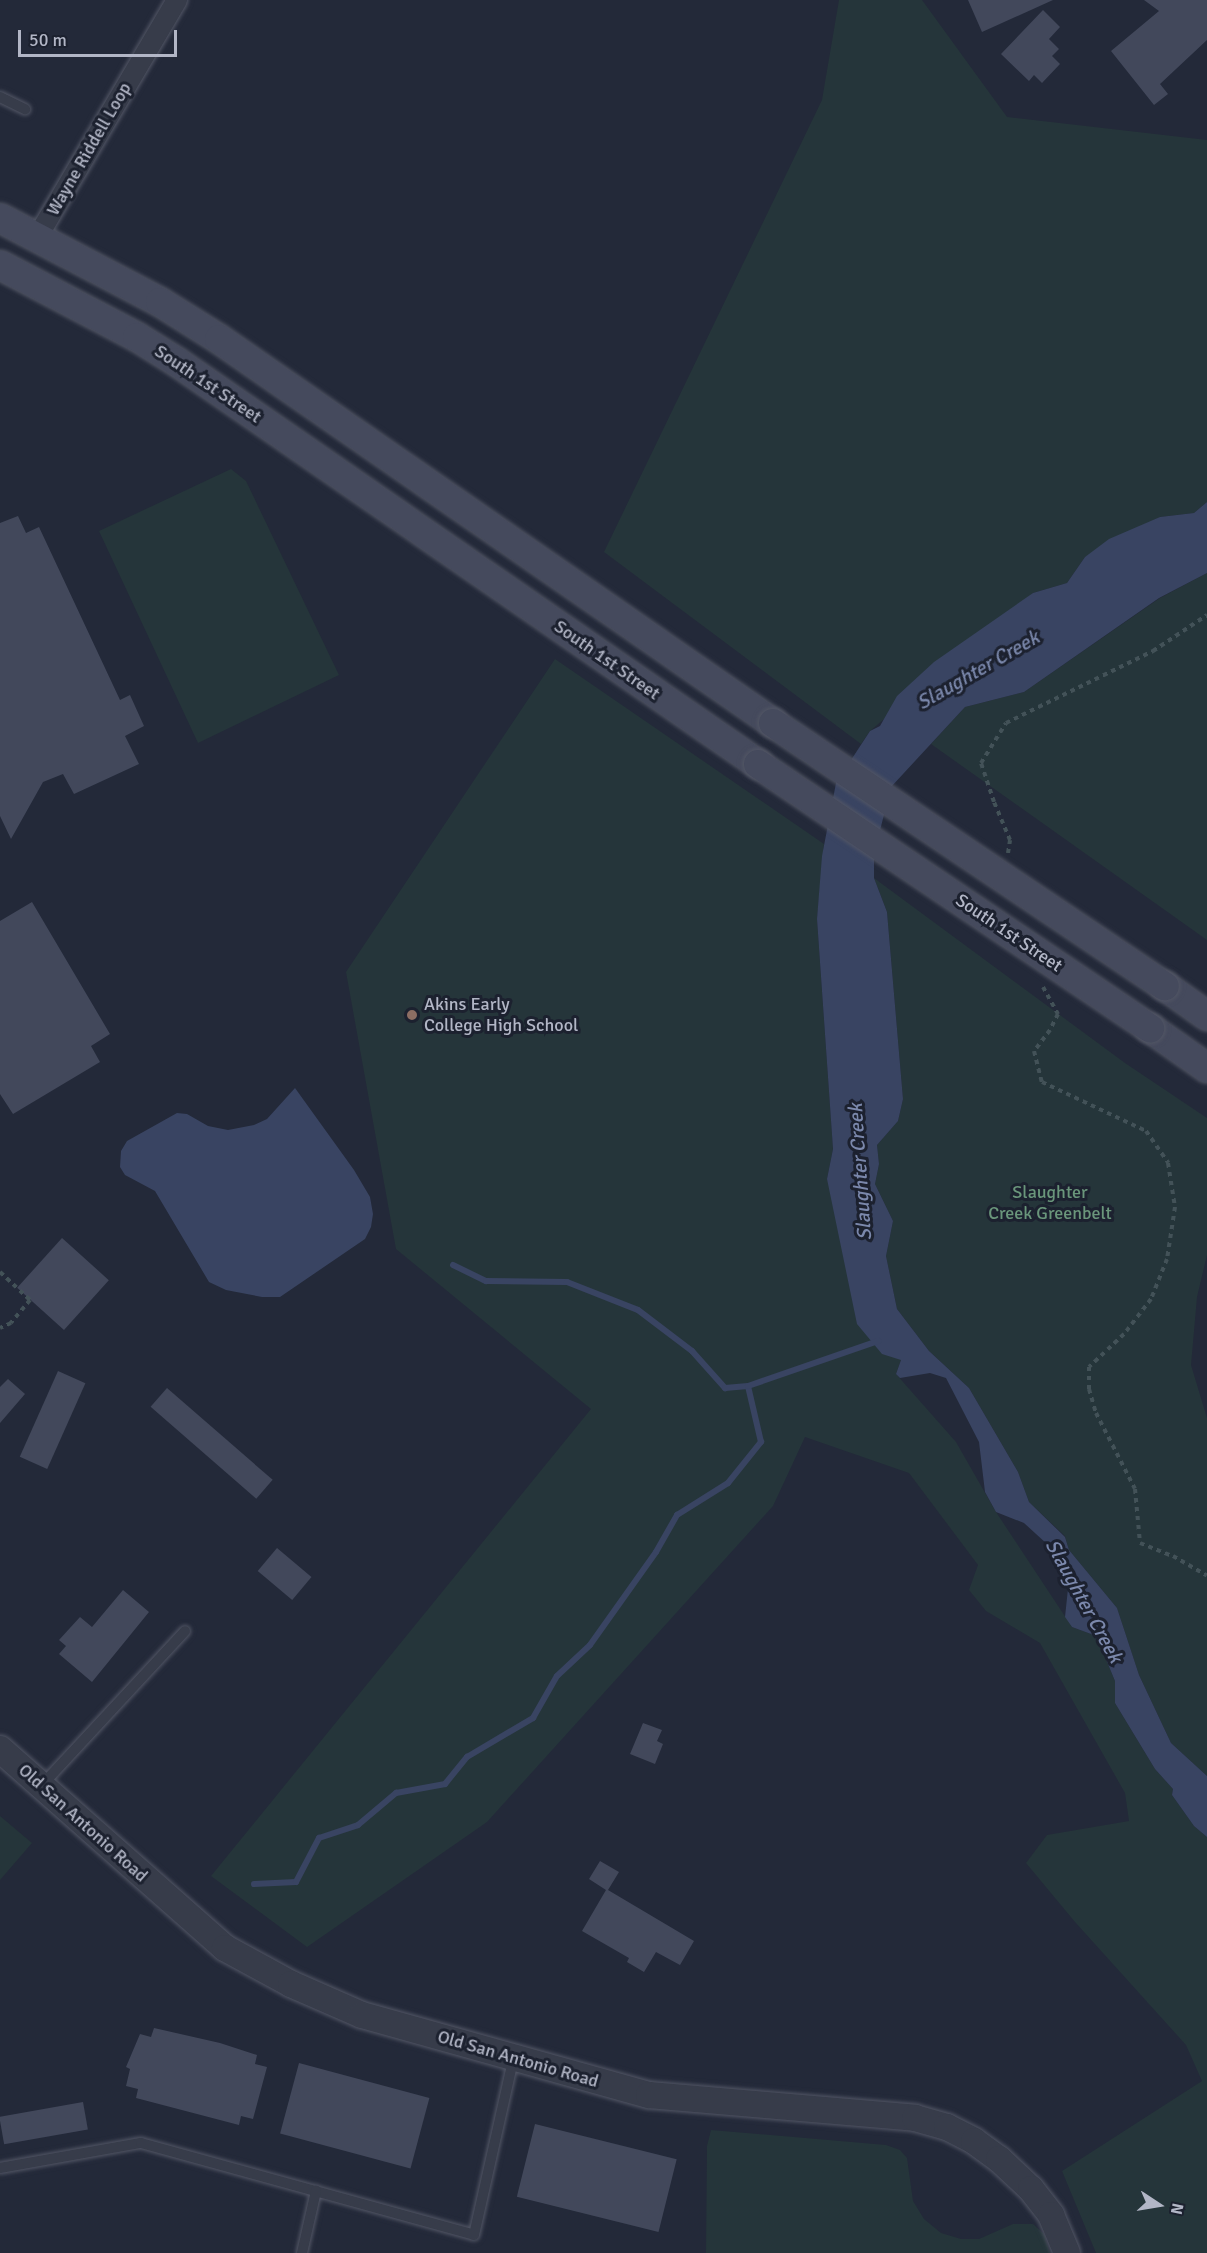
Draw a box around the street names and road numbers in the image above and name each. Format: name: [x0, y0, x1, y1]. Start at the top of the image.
street label: Wayne Riddell Loop: [42, 79, 136, 219]
street label: South 1st Street: [151, 340, 265, 428]
street label: South 1st Street: [550, 616, 664, 704]
street label: South 1st Street: [952, 889, 1066, 977]
street label: Old San Antonio Road: [14, 1759, 152, 1887]
street label: Old San Antonio Road: [435, 2026, 601, 2092]

